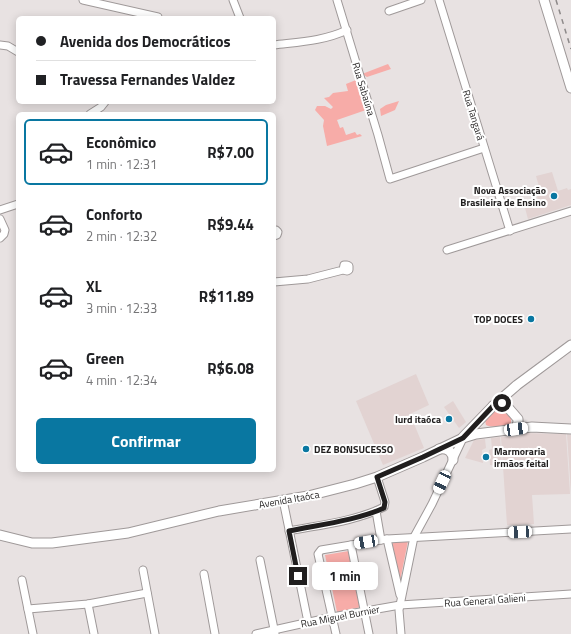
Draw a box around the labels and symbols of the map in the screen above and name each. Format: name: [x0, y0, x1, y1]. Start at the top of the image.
street label: Rua Sabaúna: [348, 61, 379, 118]
street label: Rua Tangará: [459, 88, 488, 142]
place label: Nova Associação Brasileira de Ensino: [460, 183, 546, 210]
marker: Nova Associação Brasileira de Ensino: [549, 191, 559, 201]
place label: TOP DOCES: [474, 312, 524, 327]
marker: TOP DOCES: [526, 314, 536, 324]
route start: [493, 394, 511, 412]
place label: Iurd itaóca: [395, 412, 441, 427]
marker: Iurd itaóca: [444, 414, 454, 424]
car: [503, 421, 529, 437]
place label: DEZ BONSUCESSO: [314, 442, 394, 457]
marker: DEZ BONSUCESSO: [301, 444, 311, 454]
place label: Marmoraria irmãos feital: [494, 444, 549, 471]
marker: Marmoraria irmãos feital: [481, 452, 491, 462]
car: [431, 469, 453, 495]
street label: Avenida Itaóca: [258, 487, 321, 512]
car: [508, 525, 532, 539]
car: [353, 534, 379, 550]
callout: 1 min: [312, 562, 378, 590]
route end: [289, 567, 307, 585]
street label: Rua General Galieni: [444, 590, 526, 611]
street label: Rua Miguel Burnier: [299, 601, 381, 632]

